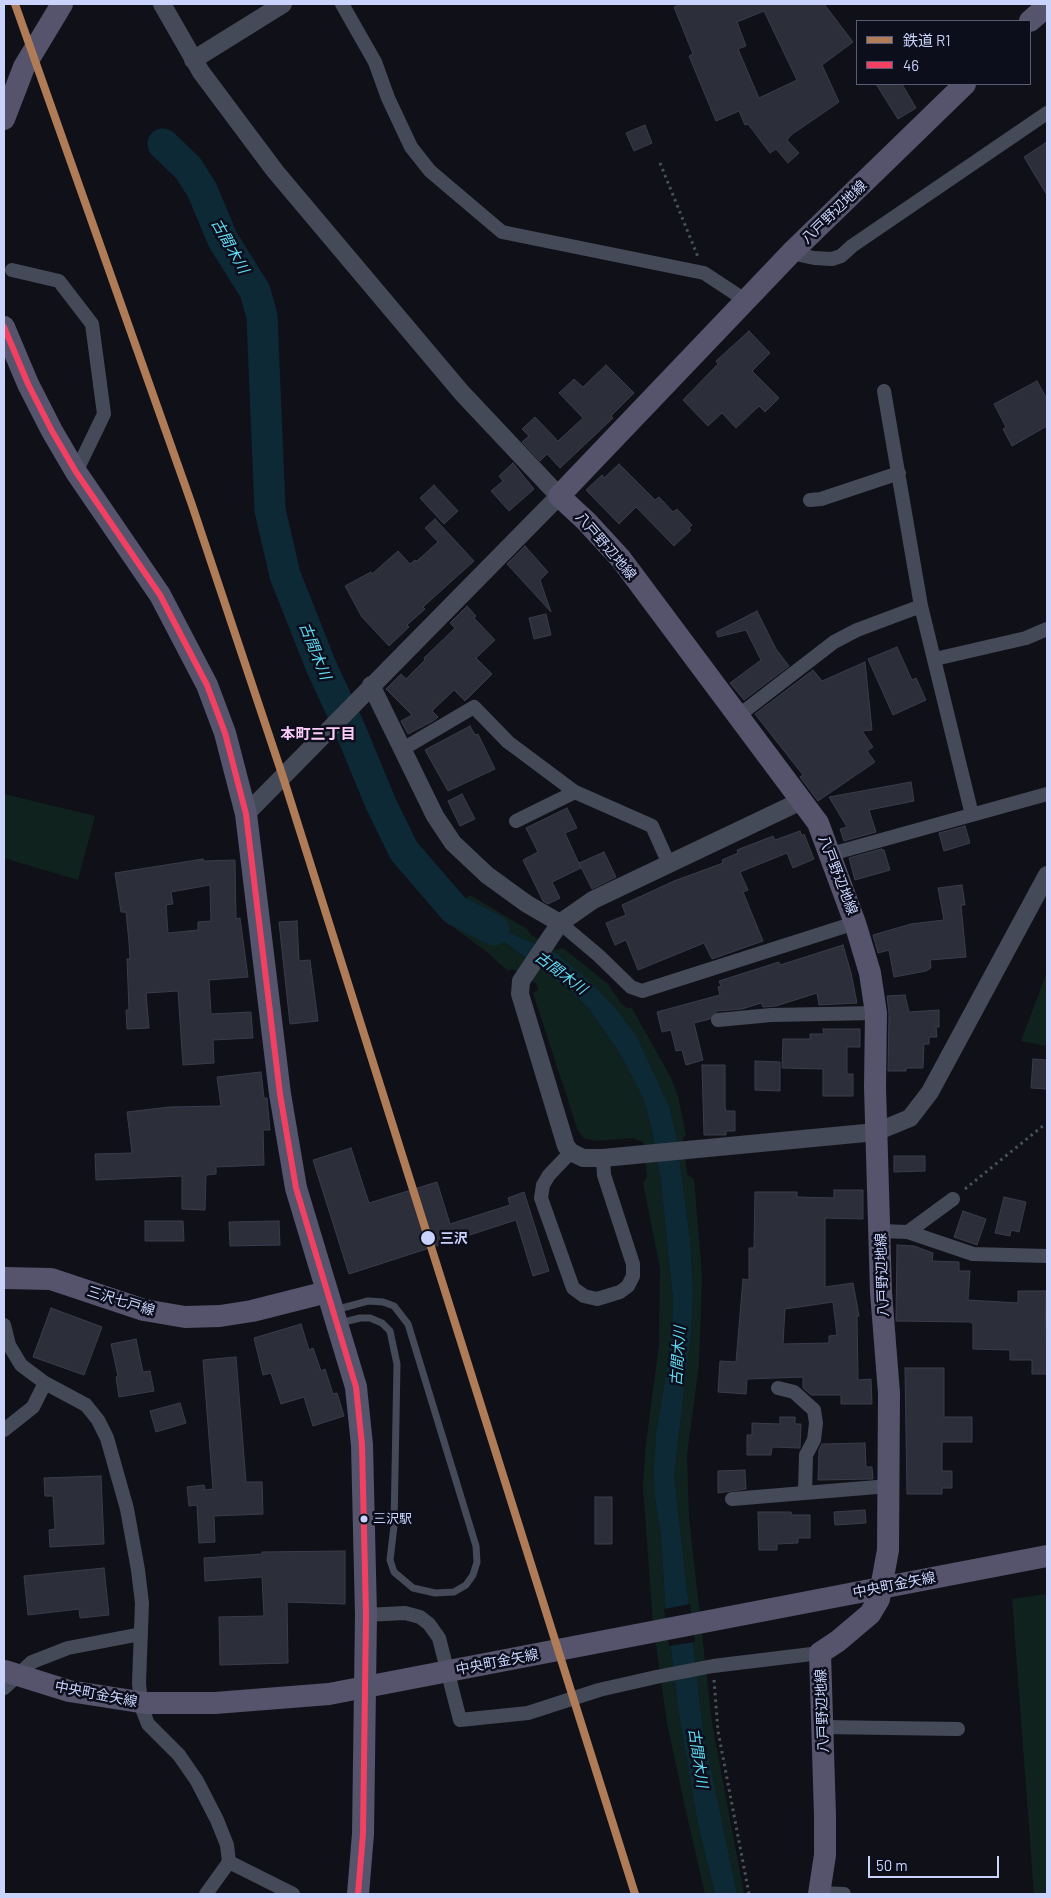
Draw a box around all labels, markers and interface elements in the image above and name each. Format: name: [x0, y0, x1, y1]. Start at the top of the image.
legend: [856, 20, 1031, 85]
text: 鉄道 R1: [903, 31, 950, 49]
text: 46: [903, 56, 919, 74]
street label: 八戸野辺地線: [798, 177, 870, 247]
water label: 古間木川: [208, 215, 252, 277]
street label: 八戸野辺地線: [572, 509, 640, 583]
water label: 古間木川: [295, 620, 335, 682]
district label: 本町三丁目: [281, 725, 355, 743]
street label: 八戸野辺地線: [815, 833, 861, 917]
water label: 古間木川: [532, 948, 590, 998]
marker: 三沢: [419, 1229, 437, 1247]
place label: 三沢: [440, 1230, 468, 1246]
street label: 八戸野辺地線: [872, 1233, 892, 1317]
street label: 三沢七戸線: [85, 1283, 157, 1319]
water label: 古間木川: [667, 1325, 689, 1387]
place label: 三沢駅: [373, 1511, 412, 1527]
marker: 三沢駅: [359, 1514, 369, 1524]
street label: 中央町金矢線: [851, 1569, 937, 1601]
street label: 中央町金矢線: [454, 1646, 540, 1678]
street label: 八戸野辺地線: [812, 1669, 832, 1753]
street label: 中央町金矢線: [53, 1678, 139, 1710]
water label: 古間木川: [685, 1727, 711, 1789]
scale bar: [871, 1846, 1002, 1878]
text: 50 m: [876, 1856, 908, 1874]

